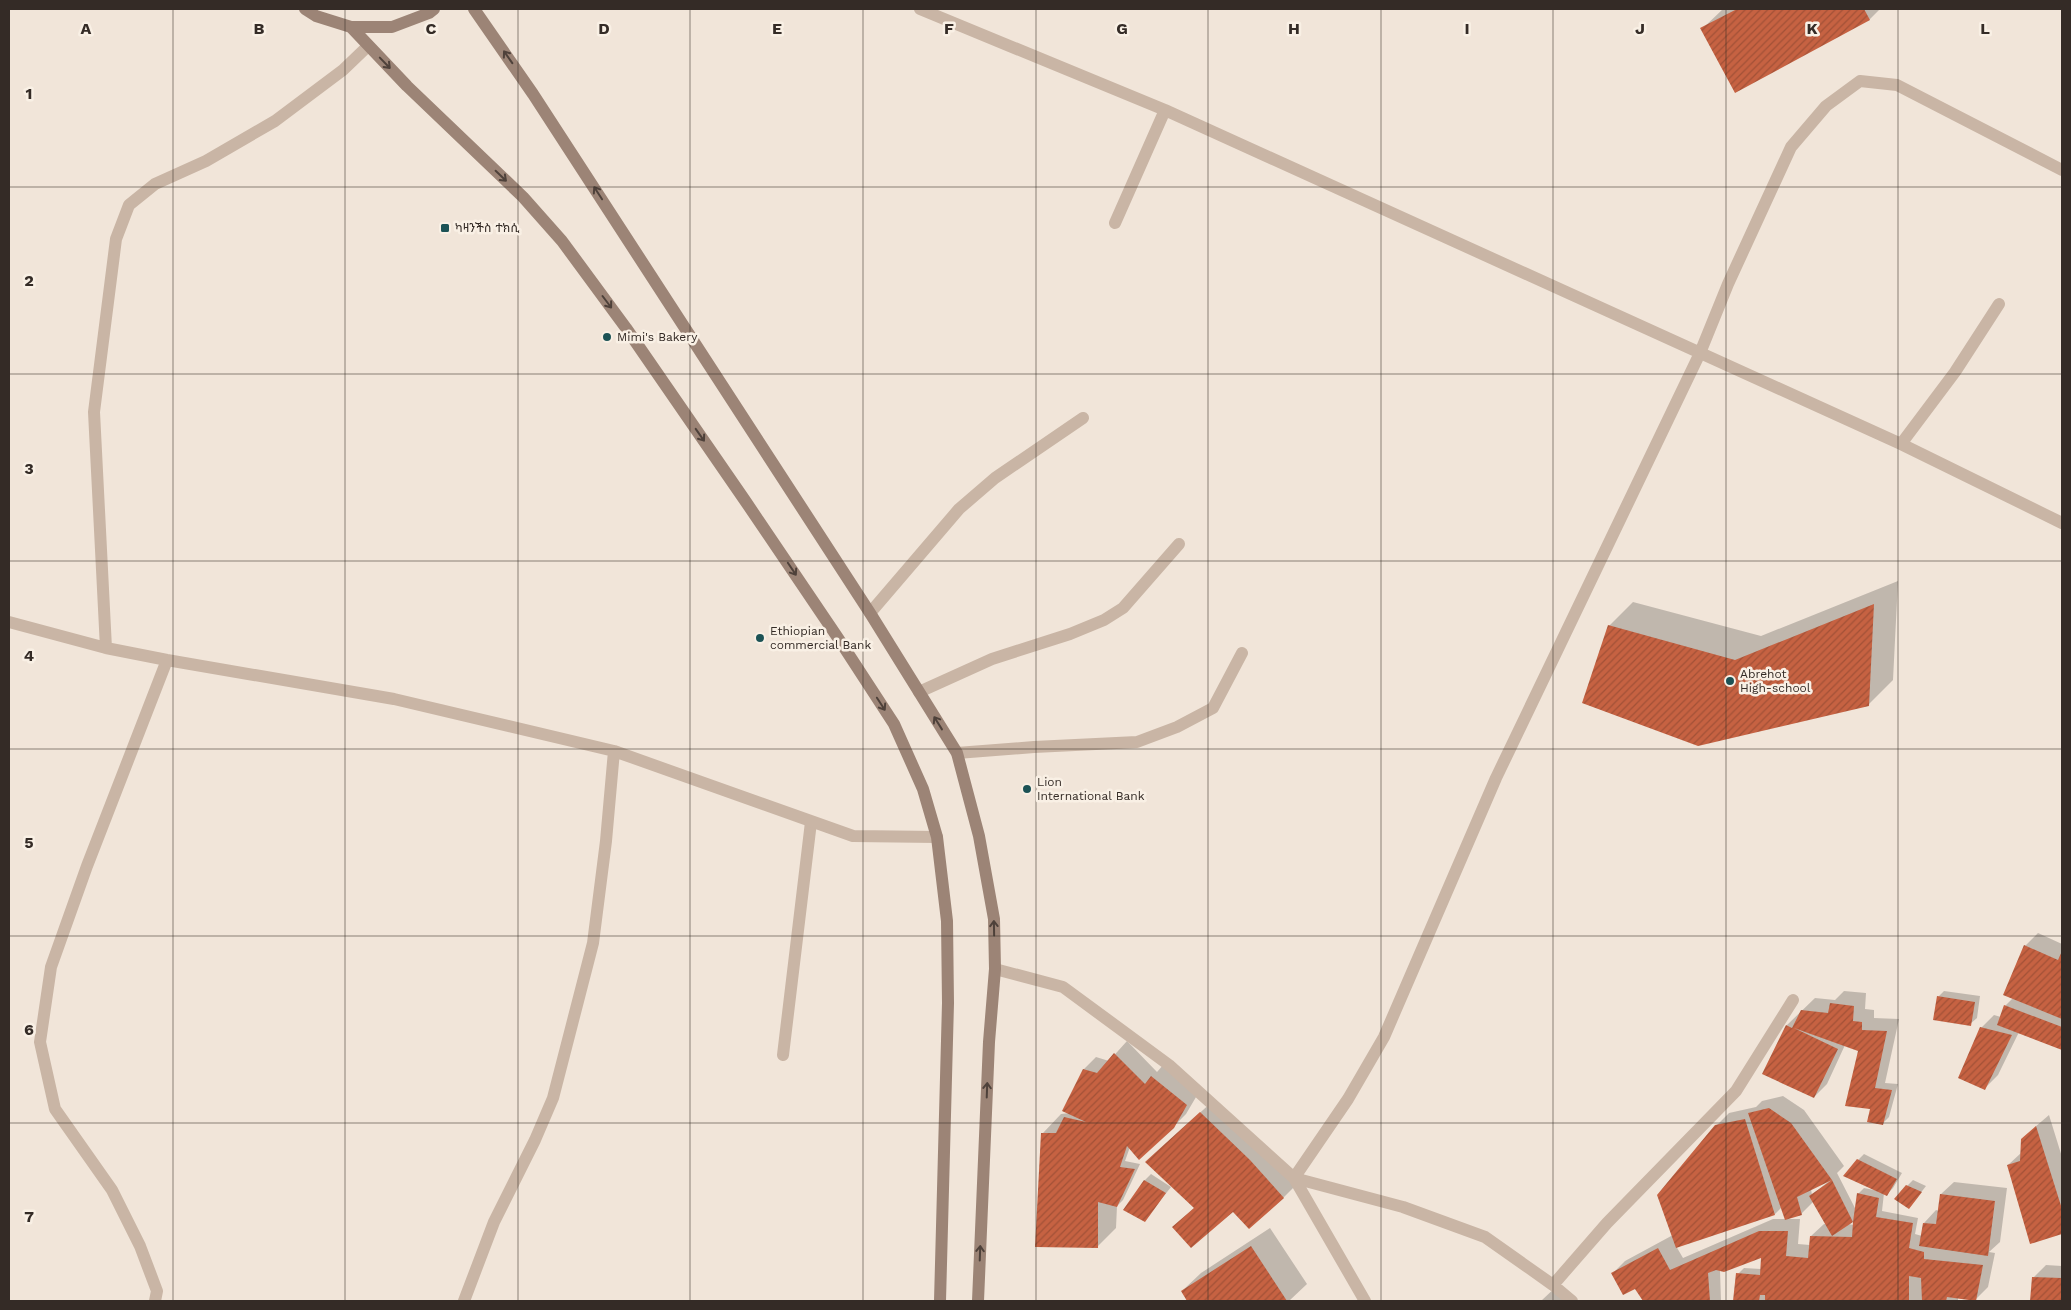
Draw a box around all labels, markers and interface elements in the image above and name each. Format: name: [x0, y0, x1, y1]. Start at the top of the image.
text: A: [81, 19, 92, 38]
text: B: [254, 19, 265, 38]
text: C: [426, 19, 437, 38]
text: D: [598, 19, 610, 38]
text: E: [772, 19, 782, 38]
text: F: [944, 19, 954, 38]
text: G: [1116, 19, 1128, 38]
text: H: [1288, 19, 1300, 38]
text: I: [1464, 19, 1470, 38]
text: J: [1635, 19, 1645, 38]
text: K: [1806, 19, 1818, 38]
text: L: [1980, 19, 1990, 38]
one-way arrow: [503, 51, 513, 65]
one-way arrow: [379, 57, 391, 69]
text: 1: [26, 84, 32, 103]
one-way arrow: [495, 170, 508, 182]
one-way arrow: [592, 186, 603, 200]
place label: ካዛንችስ ተክሲ: [455, 221, 519, 235]
marker: ካዛንችስ ተክሲ: [439, 222, 451, 234]
text: 2: [24, 271, 34, 290]
one-way arrow: [601, 295, 612, 308]
place label: Mimi's Bakery: [617, 330, 698, 344]
marker: Mimi's Bakery: [601, 331, 613, 343]
one-way arrow: [695, 428, 705, 442]
text: 3: [24, 459, 34, 478]
one-way arrow: [786, 562, 797, 576]
place label: Ethiopian commercial Bank: [770, 624, 872, 652]
marker: Ethiopian commercial Bank: [754, 632, 766, 644]
text: 4: [24, 646, 34, 665]
place label: Abrehot High-school: [1740, 667, 1811, 695]
marker: Abrehot High-school: [1724, 675, 1736, 687]
one-way arrow: [876, 697, 886, 711]
one-way arrow: [933, 716, 943, 730]
place label: Lion International Bank: [1037, 775, 1145, 803]
marker: Lion International Bank: [1021, 783, 1033, 795]
text: 5: [24, 833, 34, 852]
one-way arrow: [989, 920, 999, 936]
text: 6: [24, 1020, 34, 1039]
one-way arrow: [982, 1082, 991, 1098]
text: 7: [24, 1207, 34, 1226]
one-way arrow: [975, 1245, 985, 1261]

